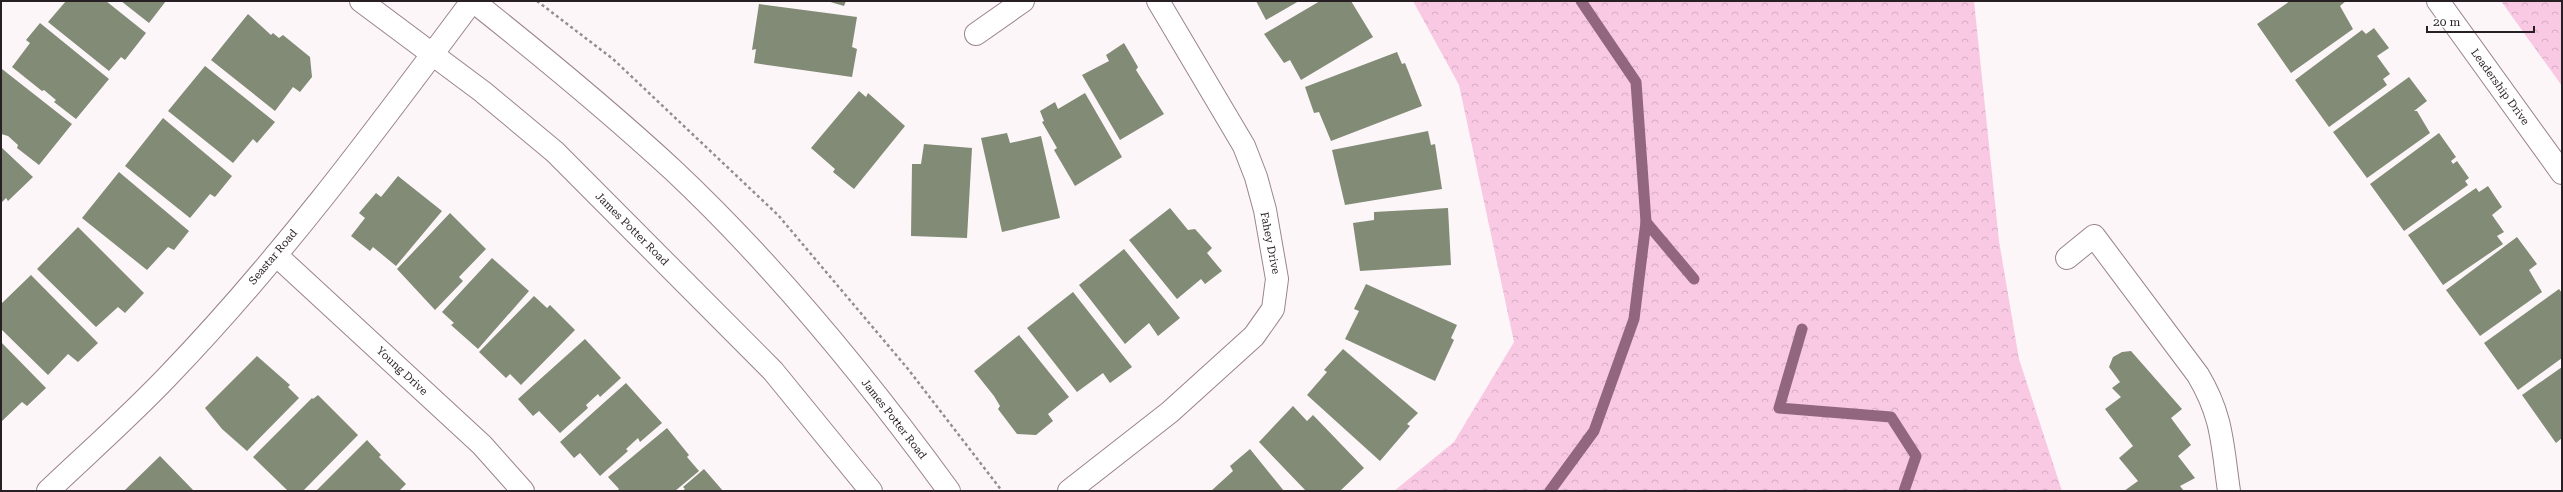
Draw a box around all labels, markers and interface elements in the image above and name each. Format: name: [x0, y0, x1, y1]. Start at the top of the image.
scale bar: [2427, 8, 2534, 34]
text: 20 m: [2433, 15, 2460, 29]
street label: Leadership Drive: [2468, 46, 2532, 128]
street label: James Potter Road: [593, 190, 671, 268]
street label: Fahey Drive: [1258, 211, 1282, 275]
street label: Seastar Road: [246, 227, 300, 287]
street label: Young Drive: [374, 344, 430, 398]
street label: James Potter Road: [859, 376, 929, 462]

